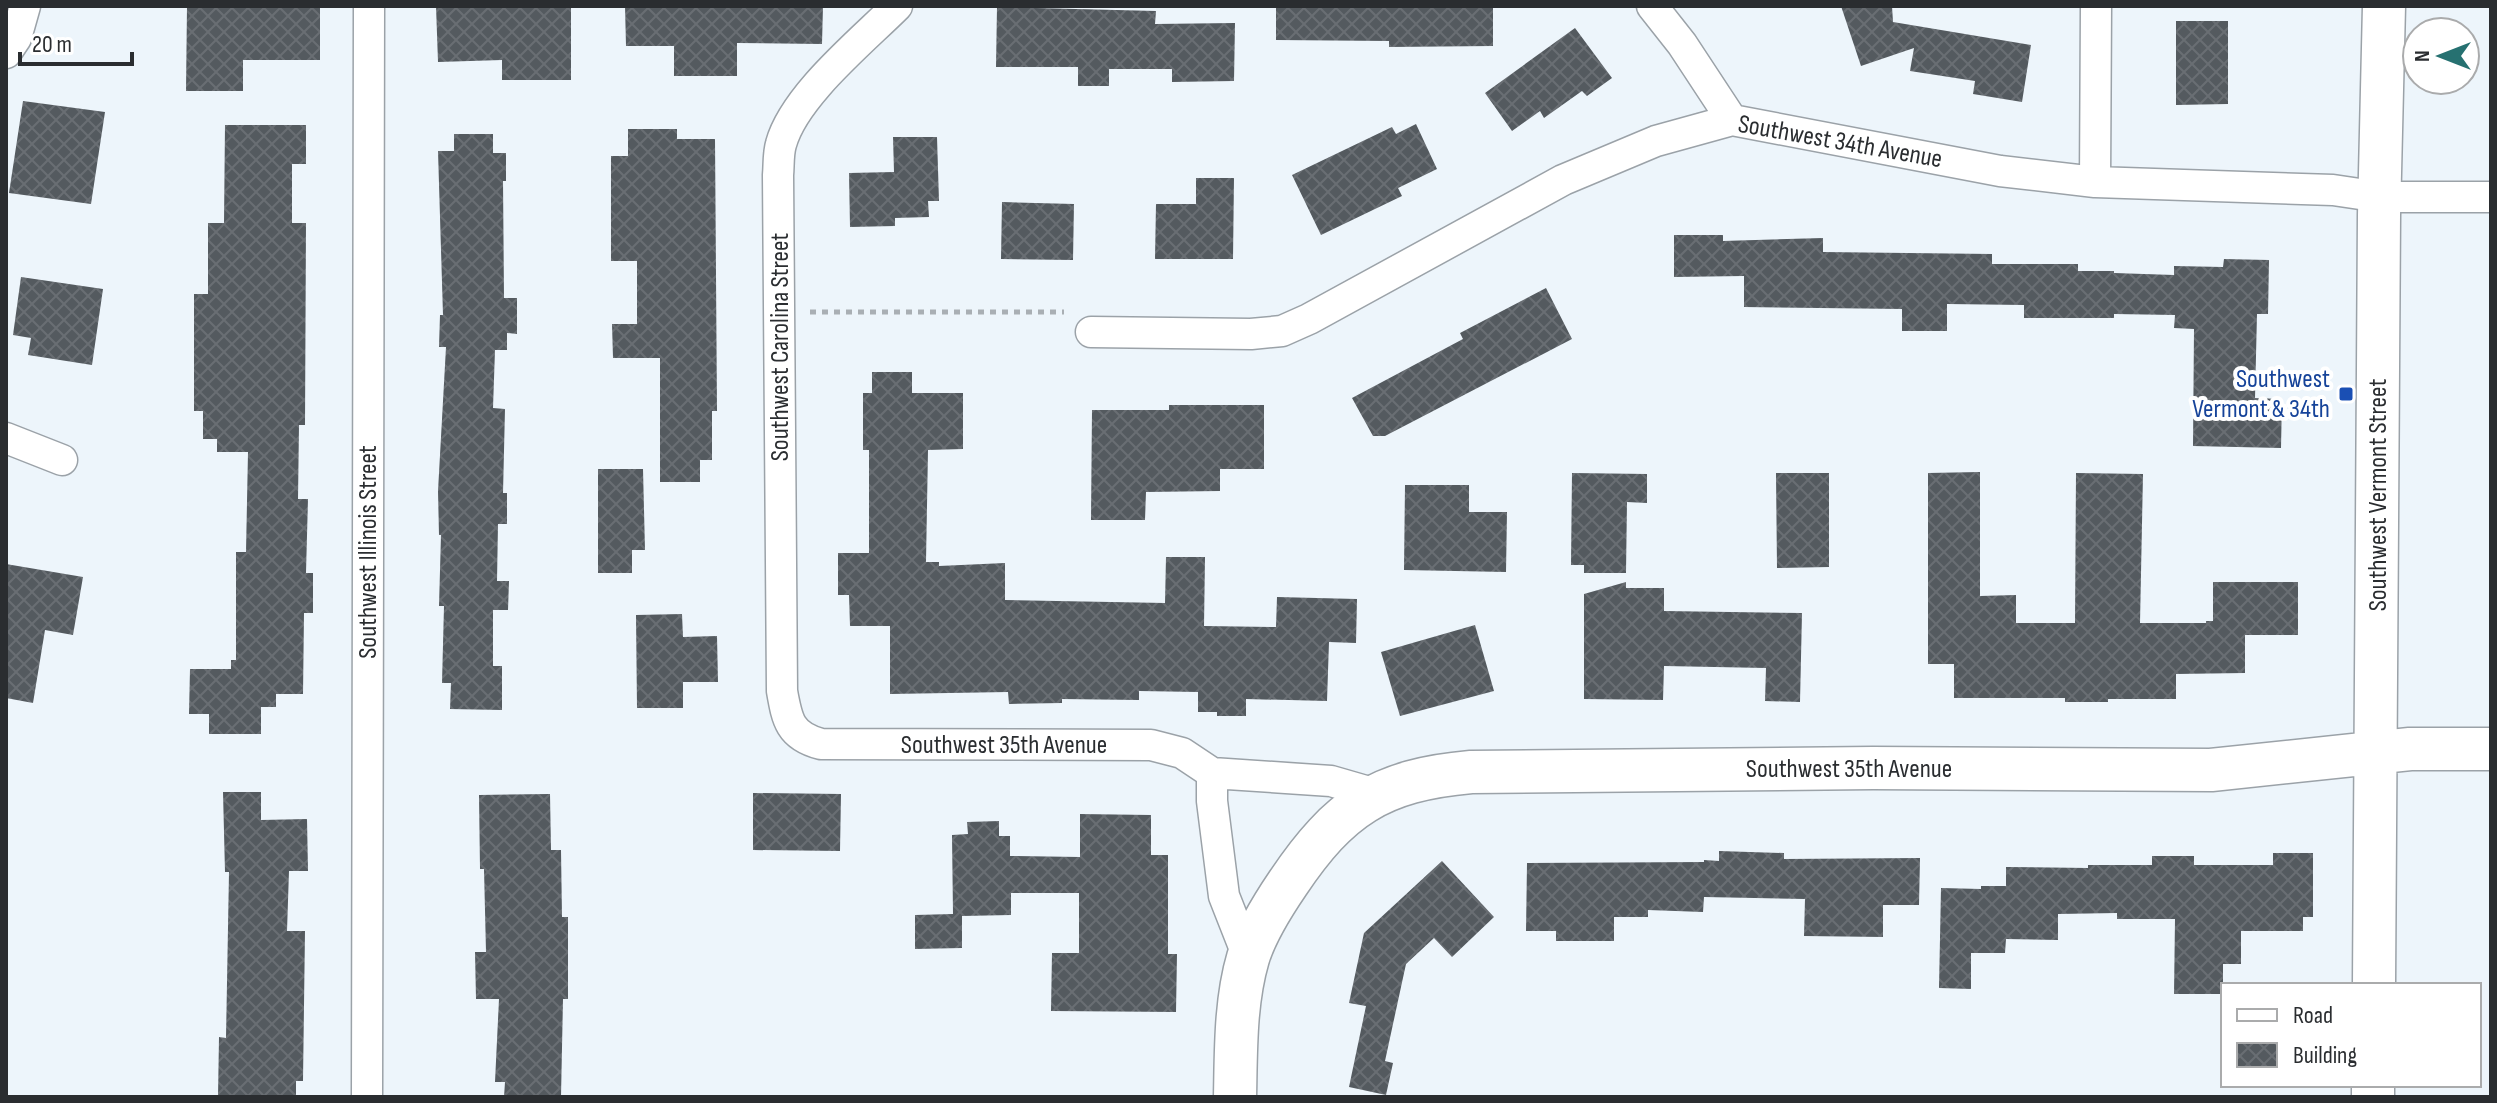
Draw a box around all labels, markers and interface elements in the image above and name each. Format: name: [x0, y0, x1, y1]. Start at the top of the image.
scale bar: [20, 16, 132, 66]
north arrow: [2401, 16, 2481, 96]
text: 20 m: [32, 30, 72, 59]
text: N: [2409, 50, 2436, 62]
street label: Southwest 34th Avenue: [1735, 109, 1945, 175]
street label: Southwest Carolina Street: [765, 233, 796, 461]
place label: Southwest Vermont & 34th: [2192, 364, 2330, 425]
street label: Southwest Vermont Street: [2363, 379, 2394, 611]
marker: Southwest Vermont & 34th: [2337, 385, 2355, 403]
street label: Southwest Illinois Street: [353, 445, 384, 659]
street label: Southwest 35th Avenue: [901, 730, 1107, 761]
street label: Southwest 35th Avenue: [1746, 754, 1952, 785]
legend: [2221, 983, 2481, 1087]
text: Road: [2293, 1001, 2333, 1030]
text: Building: [2293, 1041, 2357, 1070]

